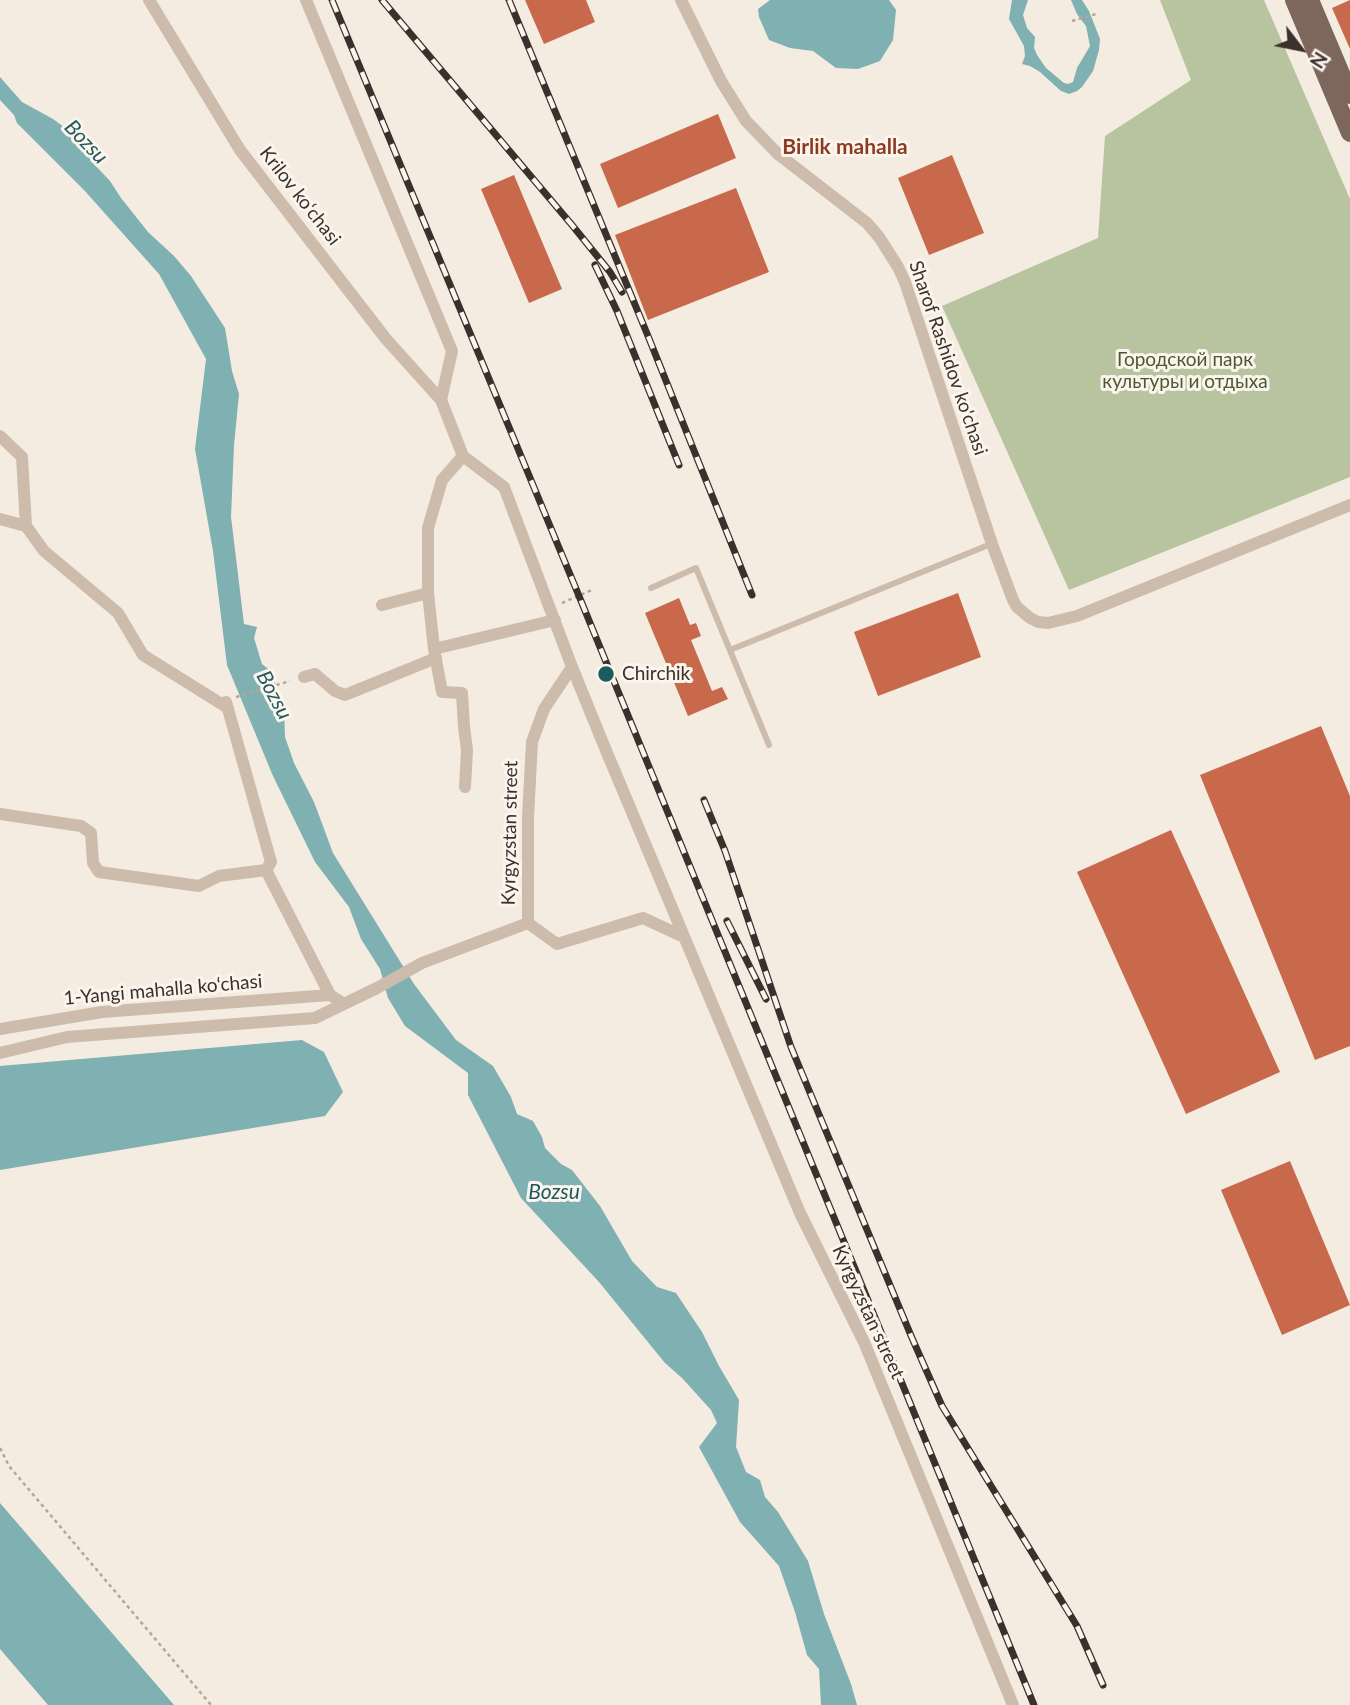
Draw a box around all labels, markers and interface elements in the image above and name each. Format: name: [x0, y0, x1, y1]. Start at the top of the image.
north arrow: [1266, 14, 1336, 84]
text: N: [1306, 48, 1333, 73]
water label: Bozsu: [59, 115, 113, 169]
district label: Birlik mahalla: [782, 134, 908, 160]
street label: Krilov ko‘chasi: [255, 142, 345, 250]
street label: Sharof Rashidov ko'chasi: [904, 258, 992, 458]
park label: Городской парк культуры и отдыха: [1102, 349, 1268, 393]
place label: Chirchik: [622, 663, 690, 685]
marker: Chirchik: [596, 664, 616, 684]
water label: Bozsu: [251, 666, 297, 724]
street label: Kyrgyzstan street: [497, 760, 523, 906]
street label: 1-Yangi mahalla ko‘chasi: [63, 970, 263, 1010]
water label: Bozsu: [528, 1179, 580, 1205]
street label: Kyrgyzstan street: [827, 1242, 909, 1382]

